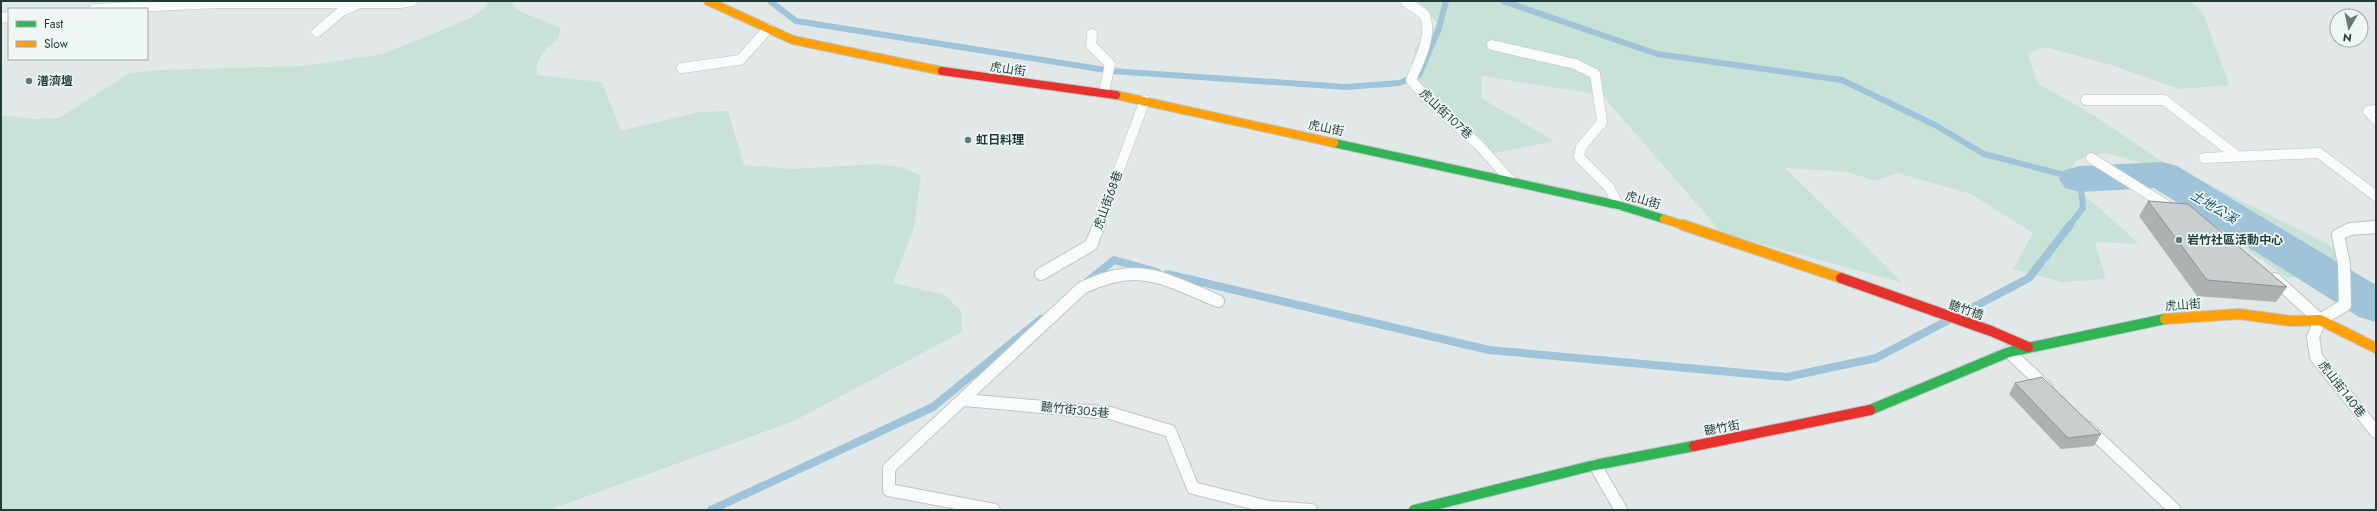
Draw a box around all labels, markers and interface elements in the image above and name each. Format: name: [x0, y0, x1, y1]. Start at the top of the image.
legend: [8, 8, 148, 60]
north arrow: [2329, 8, 2369, 48]
text: Fast: [44, 15, 63, 33]
text: N: [2342, 29, 2353, 46]
text: Slow: [44, 35, 69, 53]
street label: 虎山街: [989, 58, 1027, 80]
place label: 潽濟壇: [37, 72, 73, 90]
marker: 潽濟壇: [24, 76, 34, 86]
street label: 虎山街107巷: [1415, 85, 1477, 143]
street label: 虎山街: [1307, 115, 1345, 141]
place label: 虹日料理: [976, 131, 1024, 149]
marker: 虹日料理: [963, 135, 973, 145]
street label: 虎山街68巷: [1089, 168, 1127, 232]
water label: 土地公溪: [2187, 185, 2243, 230]
street label: 虎山街: [1623, 186, 1663, 214]
place label: 岩竹社區活動中心: [2187, 231, 2283, 249]
marker: 岩竹社區活動中心: [2174, 235, 2184, 245]
street label: 虎山街: [2164, 295, 2202, 315]
street label: 聽竹橋: [1946, 296, 1986, 324]
street label: 虎山街140巷: [2314, 357, 2370, 421]
street label: 聽竹街305巷: [1040, 397, 1110, 423]
street label: 聽竹街: [1703, 416, 1741, 440]

